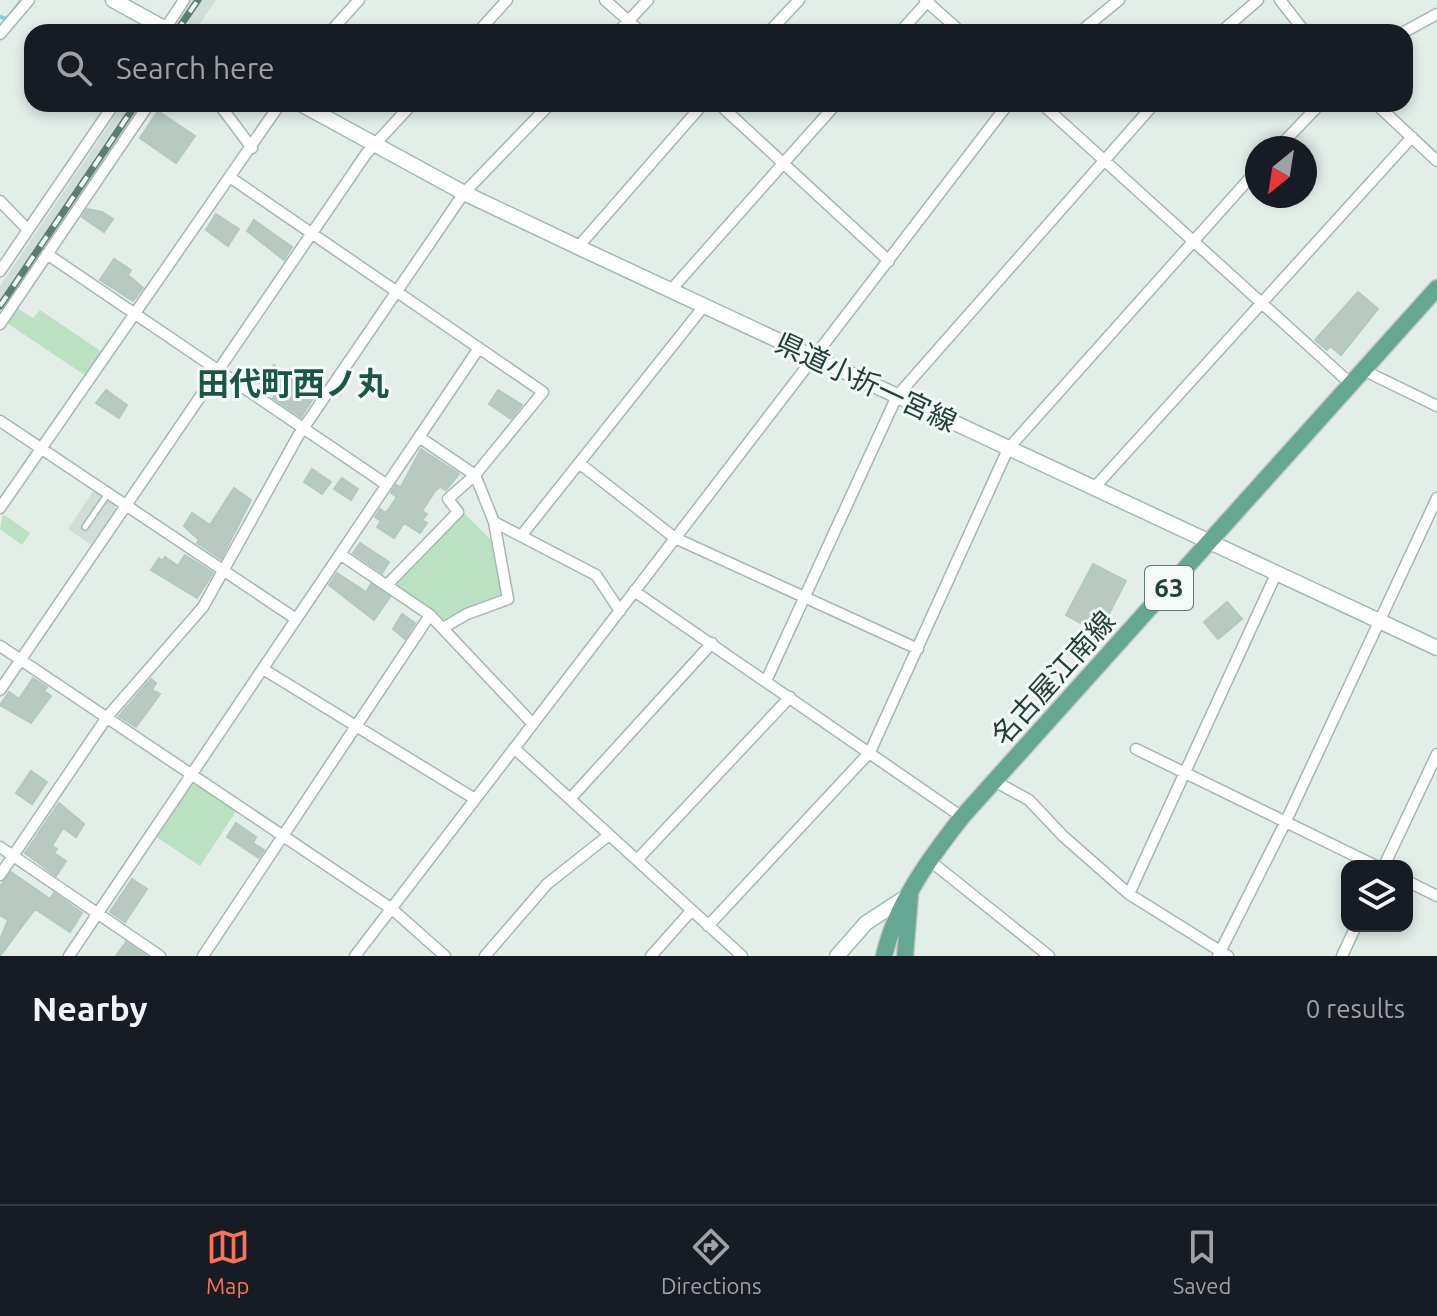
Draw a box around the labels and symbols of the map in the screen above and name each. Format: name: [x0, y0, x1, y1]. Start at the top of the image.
north arrow: [1245, 136, 1317, 208]
street label: 県道小折一宮線: [771, 326, 962, 437]
district label: 田代町西ノ丸: [197, 365, 389, 401]
road number: 63: [1145, 566, 1193, 610]
street label: 名古屋江南線: [985, 605, 1120, 750]

